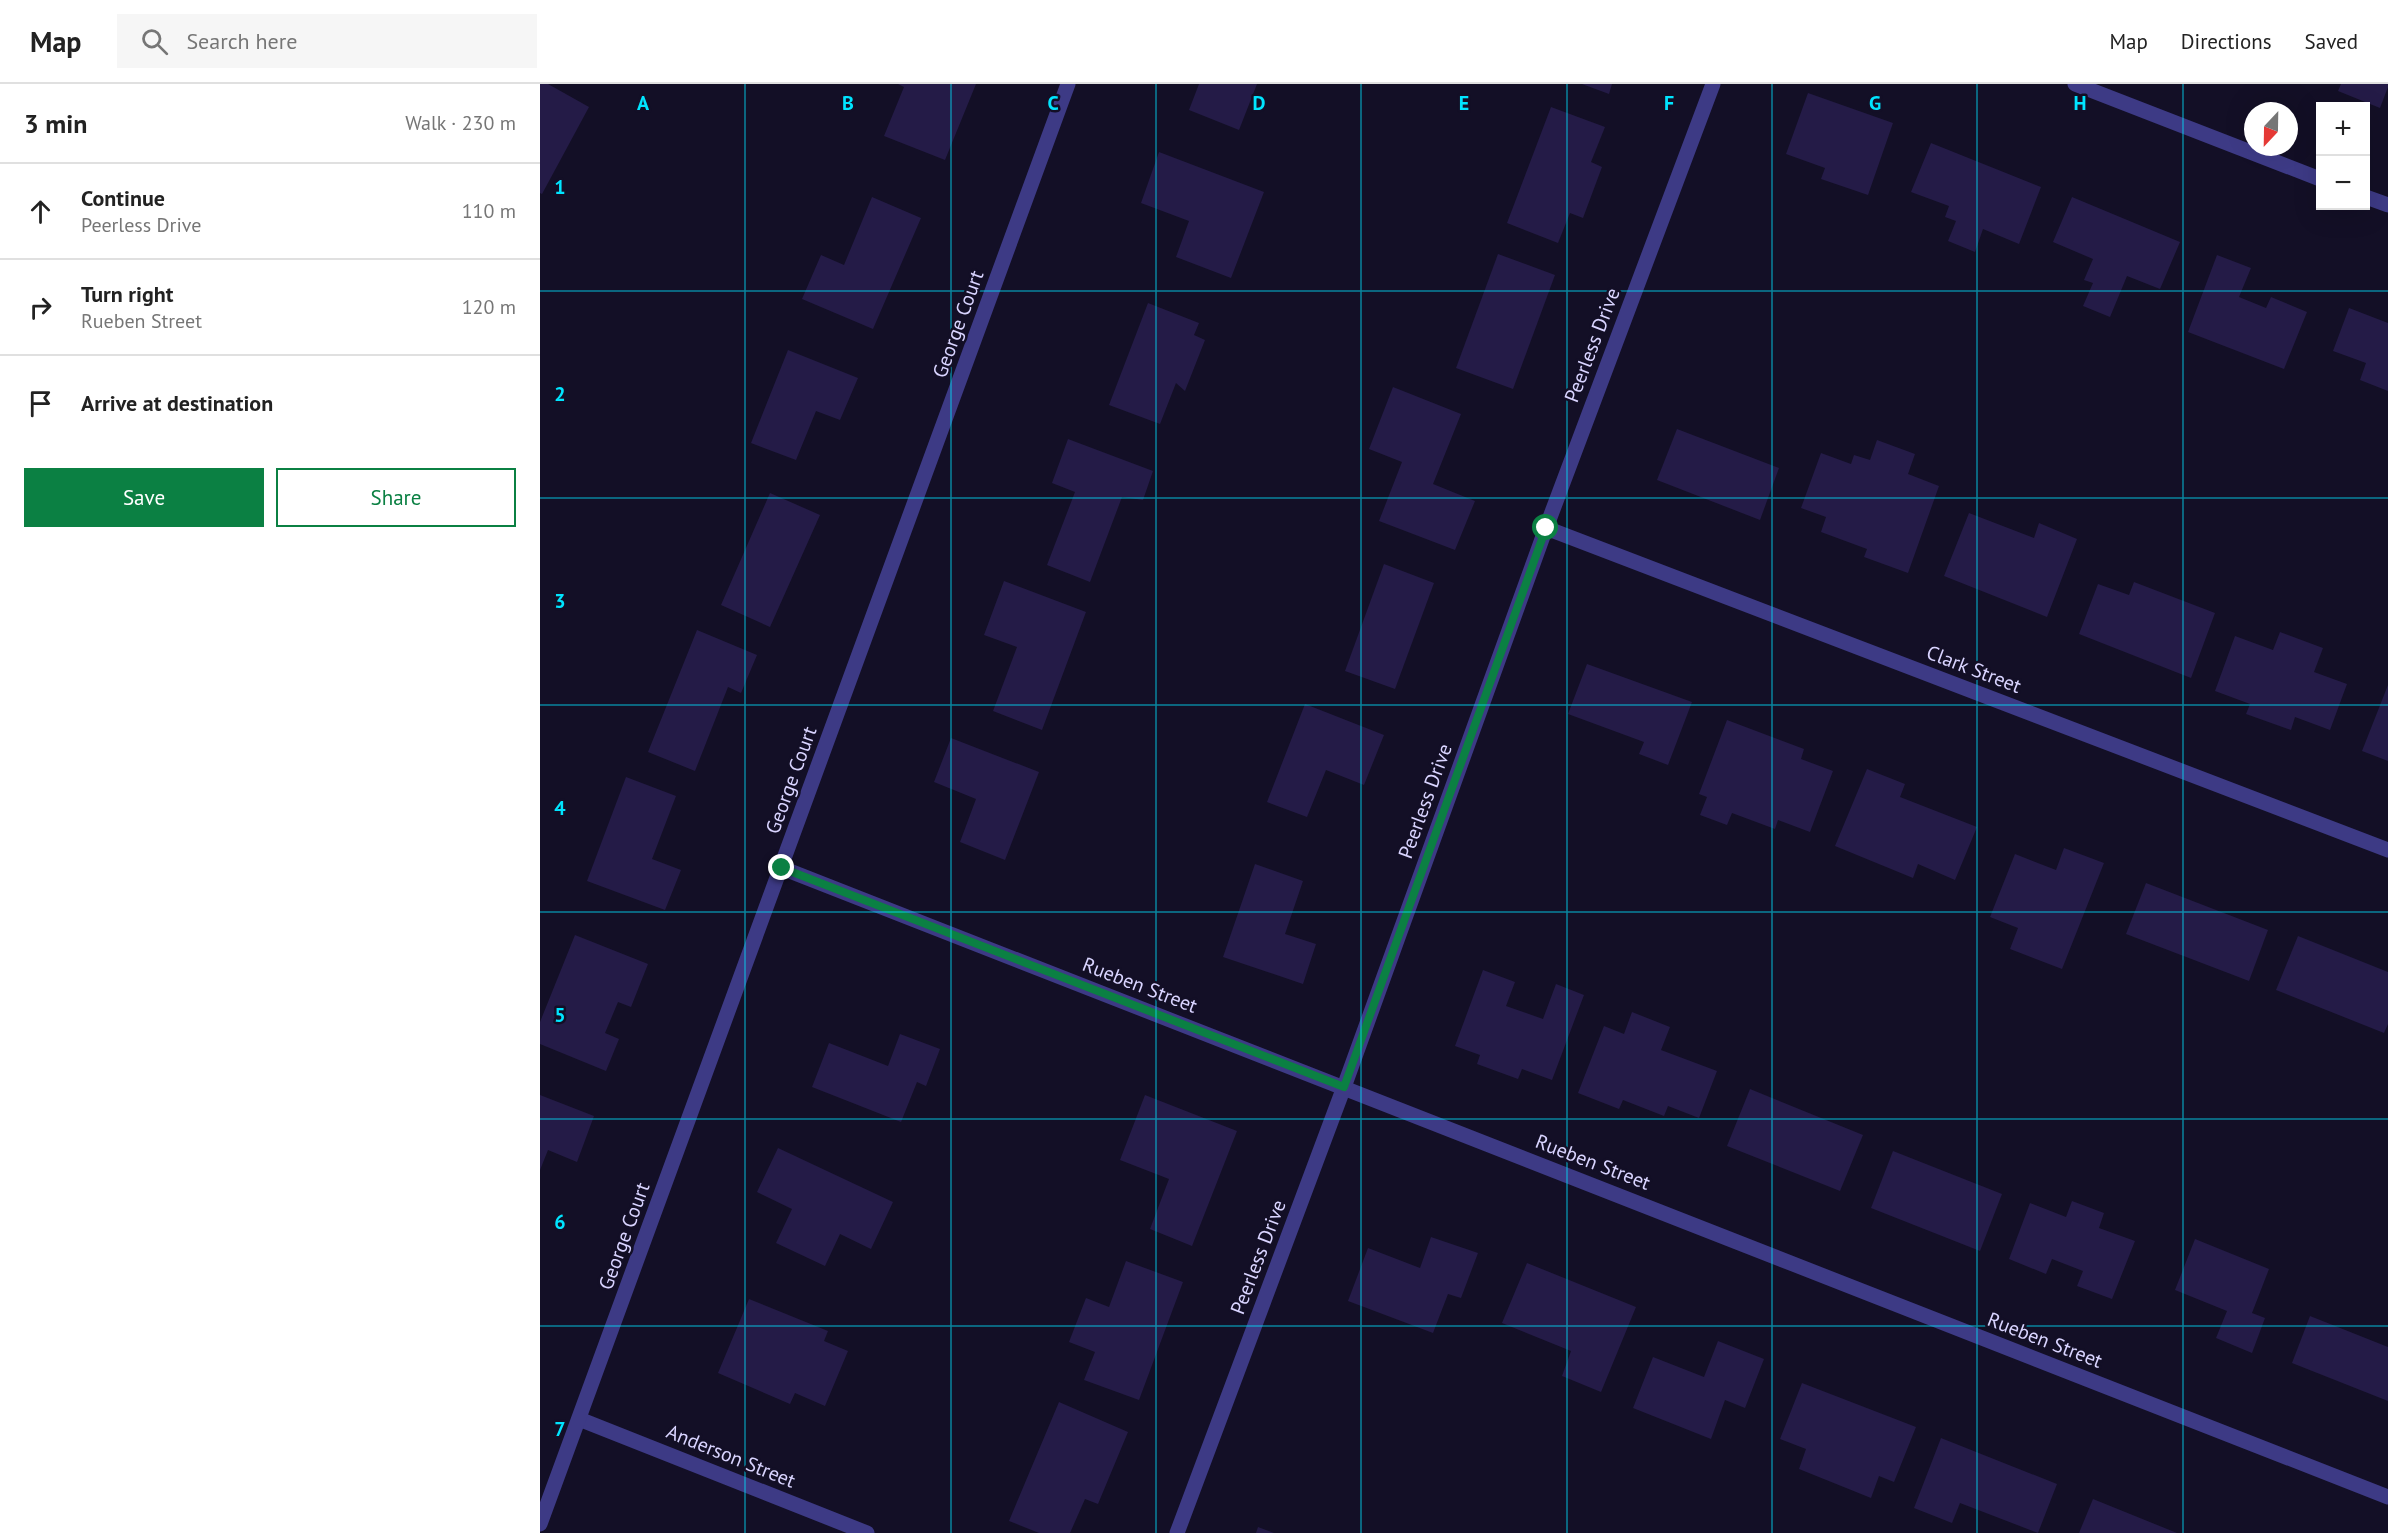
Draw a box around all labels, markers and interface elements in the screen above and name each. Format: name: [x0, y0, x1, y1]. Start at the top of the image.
search box: [117, 14, 537, 68]
text: Map: [30, 23, 81, 60]
icon: search: [138, 25, 171, 58]
text: Search here: [186, 27, 297, 55]
text: Map: [2109, 28, 2148, 55]
text: Directions: [2181, 28, 2272, 55]
text: Saved: [2305, 28, 2358, 55]
text: A: [637, 90, 650, 116]
text: B: [842, 90, 854, 116]
text: C: [1047, 90, 1059, 116]
text: D: [1253, 90, 1266, 116]
text: E: [1459, 90, 1469, 116]
text: F: [1664, 90, 1674, 116]
text: G: [1869, 90, 1881, 116]
text: H: [2073, 90, 2087, 116]
north arrow: [2244, 102, 2298, 156]
map controls: [2316, 102, 2370, 210]
button: +: [2316, 102, 2370, 156]
text: 3 min: [24, 107, 87, 140]
text: Walk · 230 m: [405, 110, 516, 136]
button: −: [2316, 156, 2370, 210]
text: 1: [554, 174, 566, 200]
text: Continue: [81, 184, 165, 212]
icon: ahead: [24, 195, 57, 228]
text: 110 m: [462, 198, 516, 224]
text: Peerless Drive: [81, 212, 201, 238]
street label: George Court: [927, 267, 990, 381]
text: Turn right: [81, 280, 173, 308]
street label: Peerless Drive: [1558, 284, 1626, 406]
icon: right: [24, 291, 57, 324]
text: 120 m: [462, 294, 516, 320]
text: Rueben Street: [81, 308, 202, 334]
text: 2: [554, 381, 566, 407]
icon: arrive: [24, 387, 57, 420]
text: Arrive at destination: [81, 389, 273, 417]
button: Save: [24, 468, 264, 527]
button: Share: [276, 468, 516, 527]
route start: [1532, 514, 1558, 540]
text: 3: [554, 588, 566, 614]
street label: Clark Street: [1923, 639, 2025, 699]
street label: George Court: [760, 723, 823, 837]
street label: Peerless Drive: [1392, 740, 1458, 862]
text: 4: [554, 795, 566, 821]
route end: [768, 854, 794, 880]
street label: Rueben Street: [1079, 951, 1201, 1019]
text: 5: [554, 1002, 566, 1028]
street label: Rueben Street: [1532, 1128, 1654, 1196]
street label: George Court: [593, 1179, 656, 1293]
street label: Peerless Drive: [1224, 1196, 1292, 1318]
text: 6: [554, 1209, 566, 1235]
street label: Rueben Street: [1984, 1306, 2106, 1374]
text: 7: [554, 1416, 566, 1442]
street label: Anderson Street: [663, 1418, 800, 1494]

